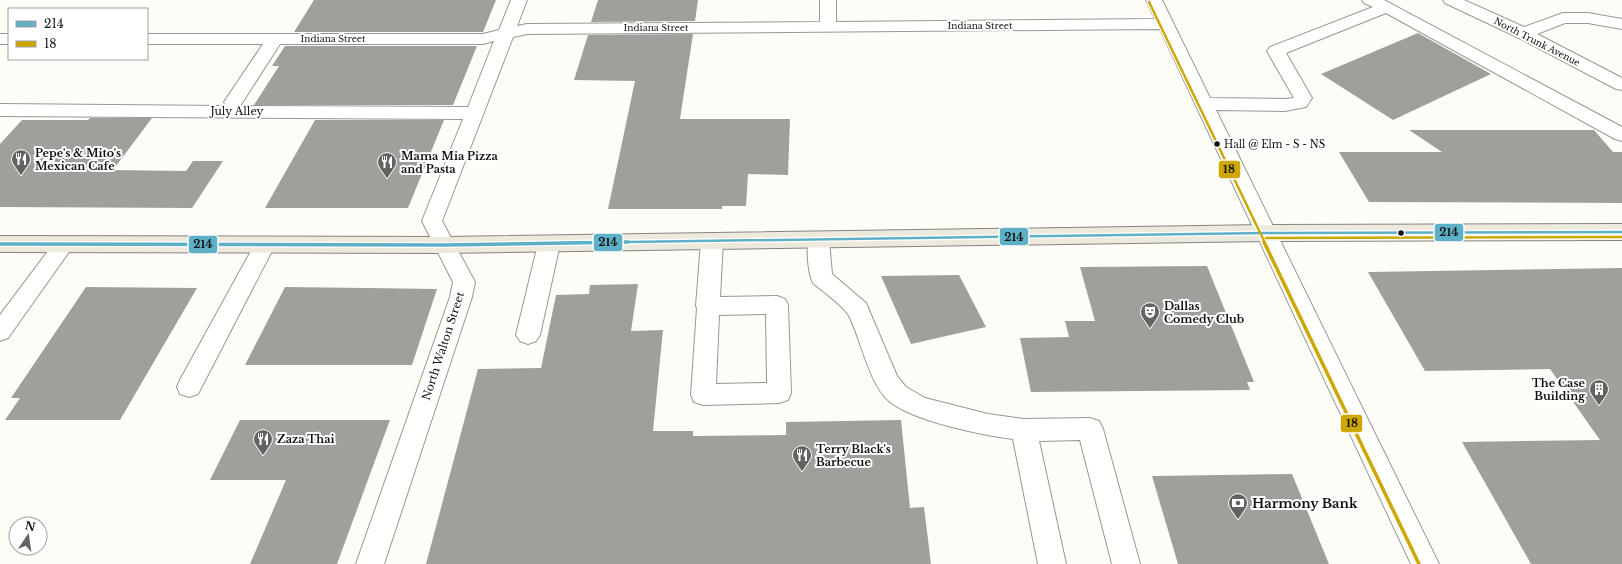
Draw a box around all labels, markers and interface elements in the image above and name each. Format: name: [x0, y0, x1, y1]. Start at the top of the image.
legend: [8, 8, 148, 60]
street label: North Trunk Avenue: [1492, 15, 1582, 68]
text: 214: [44, 16, 64, 31]
street label: Indiana Street: [948, 20, 1013, 31]
street label: Indiana Street: [624, 22, 689, 33]
street label: Indiana Street: [301, 33, 366, 44]
text: 18: [44, 36, 57, 51]
street label: July Alley: [208, 104, 264, 118]
place label: Hall @ Elm - S - NS: [1224, 138, 1325, 151]
marker: Hall @ Elm - S - NS: [1212, 139, 1222, 149]
place label: Pepe's & Mito's Mexican Cafe: [35, 146, 121, 173]
restaurant icon: Pepe's & Mito's Mexican Cafe: [10, 148, 32, 176]
place label: Mama Mia Pizza and Pasta: [401, 149, 498, 176]
restaurant icon: Mama Mia Pizza and Pasta: [376, 151, 398, 179]
line badge: 18: [1218, 160, 1241, 179]
text: 18: [1223, 162, 1235, 176]
line badge: 214: [1434, 223, 1464, 242]
text: 214: [1439, 225, 1459, 239]
line badge: 214: [999, 227, 1029, 246]
unlabelled marker: [1396, 228, 1406, 238]
text: 214: [1004, 230, 1024, 244]
line badge: 214: [593, 233, 623, 252]
line badge: 214: [188, 235, 218, 254]
text: 214: [598, 235, 618, 249]
text: 214: [193, 237, 213, 251]
street label: North Walton Street: [419, 289, 467, 402]
place label: Dallas Comedy Club: [1164, 299, 1244, 326]
theatre icon: Dallas Comedy Club: [1139, 301, 1161, 329]
place label: The Case Building: [1532, 376, 1586, 403]
building icon: The Case Building: [1588, 378, 1610, 406]
line badge: 18: [1340, 414, 1363, 433]
text: 18: [1346, 416, 1358, 430]
restaurant icon: Zaza Thai: [252, 428, 274, 456]
place label: Zaza Thai: [277, 432, 335, 446]
place label: Terry Black's Barbecue: [816, 442, 891, 469]
restaurant icon: Terry Black's Barbecue: [791, 444, 813, 472]
bank icon: Harmony Bank: [1227, 492, 1249, 520]
place label: Harmony Bank: [1252, 495, 1358, 512]
north arrow: [8, 516, 48, 556]
text: N: [24, 518, 38, 534]

